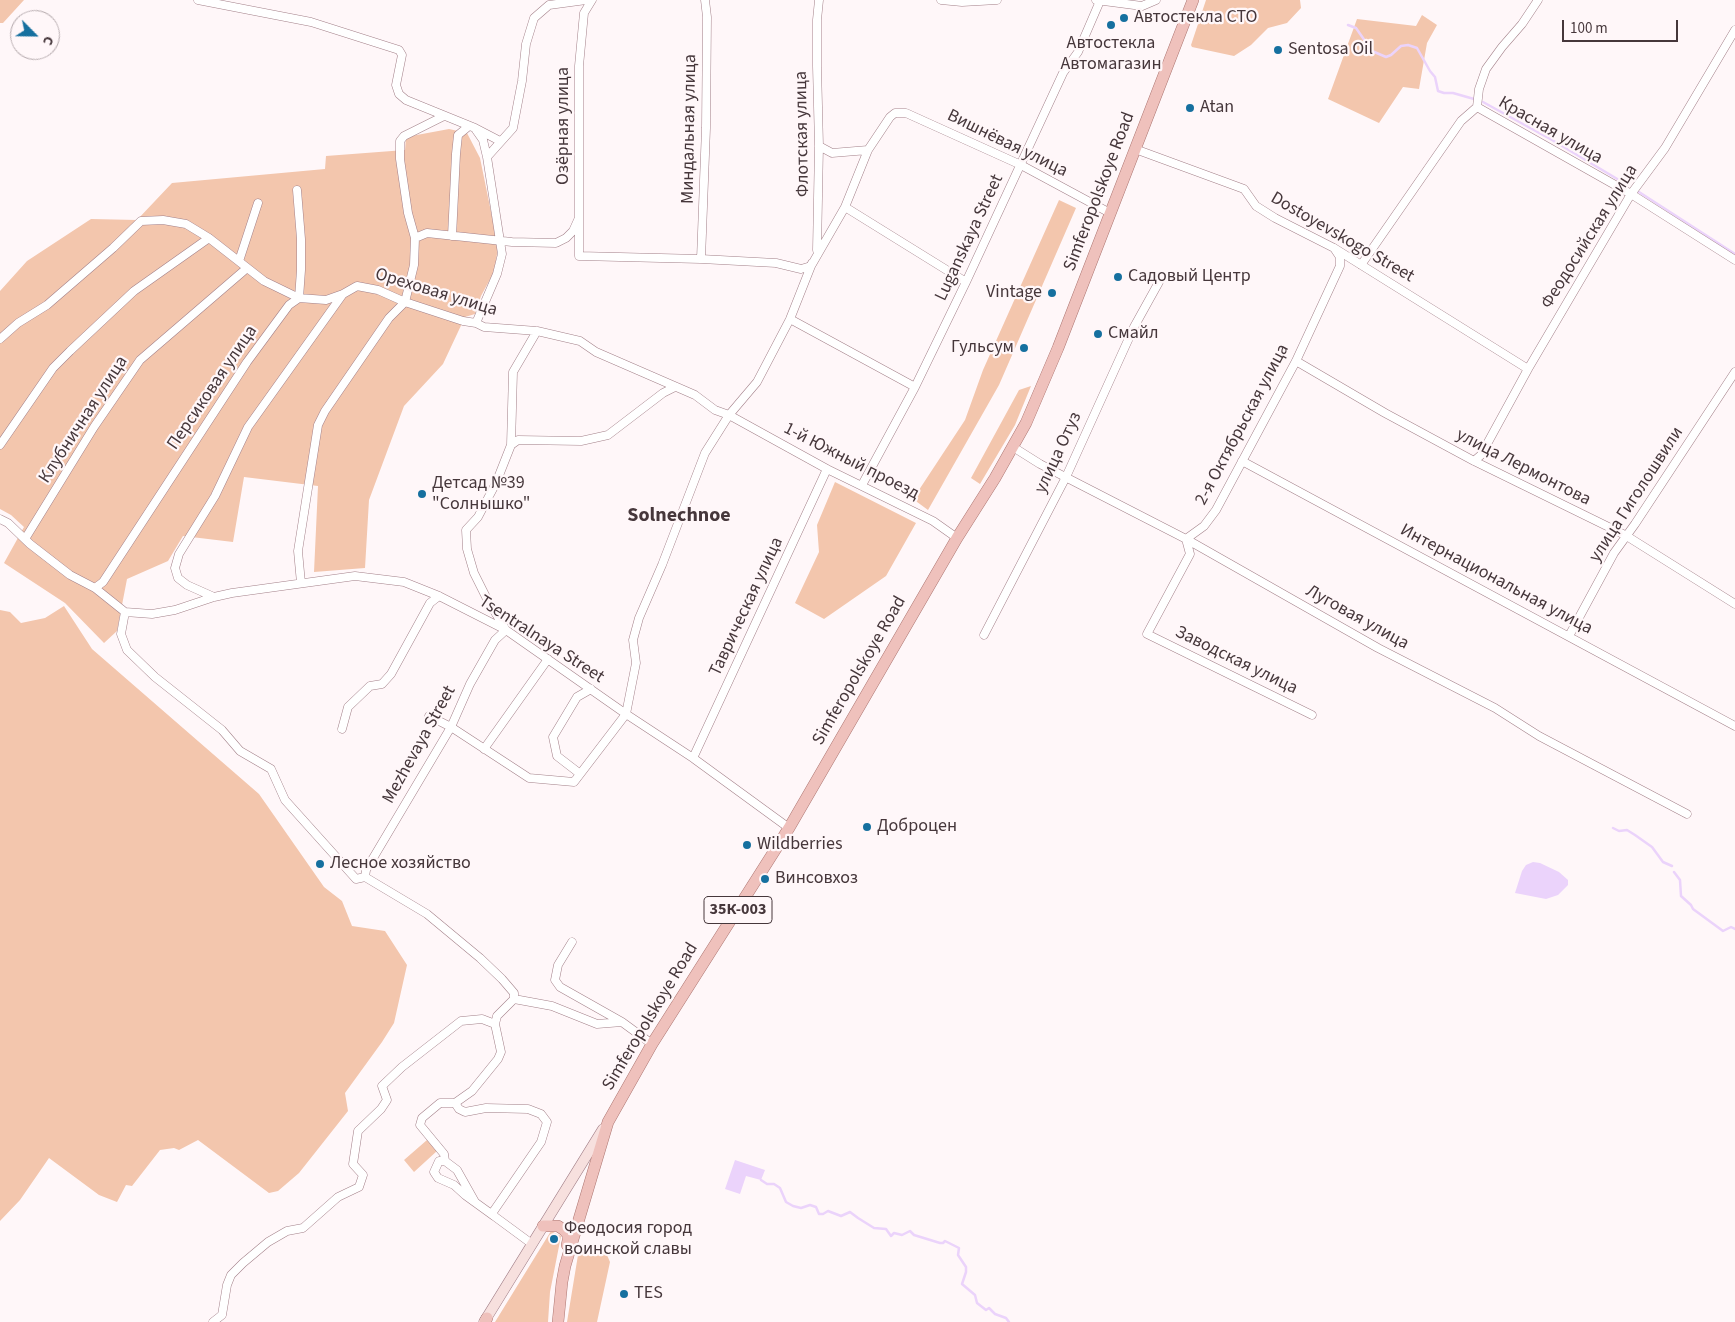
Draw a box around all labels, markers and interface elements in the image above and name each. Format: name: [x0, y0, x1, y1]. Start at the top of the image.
place label: Автостекла СТО: [1134, 7, 1258, 29]
north arrow: [10, 10, 60, 60]
scale bar: [1565, 10, 1681, 42]
marker: Автостекла СТО: [1118, 12, 1130, 24]
text: 100 m: [1570, 18, 1608, 39]
marker: Автостекла Автомагазин: [1105, 19, 1117, 31]
text: С: [37, 33, 59, 48]
place label: Автостекла Автомагазин: [1060, 33, 1162, 76]
place label: Sentosa Oil: [1288, 39, 1373, 61]
marker: Sentosa Oil: [1272, 44, 1284, 56]
street label: Миндальная улица: [678, 54, 702, 204]
street label: Озёрная улица: [553, 67, 575, 185]
street label: Флотская улица: [791, 71, 815, 197]
street label: Красная улица: [1494, 92, 1606, 170]
place label: Atan: [1200, 97, 1234, 119]
marker: Atan: [1184, 102, 1196, 114]
street label: Вишнёвая улица: [943, 105, 1071, 183]
street label: Simferopolskoye Road: [1060, 110, 1140, 274]
street label: Феодосийская улица: [1537, 161, 1643, 313]
street label: Luganskaya Street: [931, 171, 1009, 305]
street label: Dostoyevskogo Street: [1266, 188, 1418, 288]
street label: Ореховая улица: [372, 264, 500, 322]
place label: Садовый Центр: [1128, 266, 1251, 288]
marker: Садовый Центр: [1112, 271, 1124, 283]
place label: Vintage: [986, 282, 1042, 304]
marker: Vintage: [1046, 287, 1058, 299]
street label: Персиковая улица: [163, 322, 263, 454]
place label: Смайл: [1108, 323, 1158, 345]
marker: Смайл: [1092, 328, 1104, 340]
place label: Гульсум: [951, 337, 1014, 359]
street label: 2-я Октябрьская улица: [1191, 341, 1295, 509]
marker: Гульсум: [1018, 342, 1030, 354]
street label: Клубничная улица: [35, 352, 133, 488]
street label: улица Отуз: [1031, 409, 1087, 497]
street label: 1-й Южный проезд: [780, 418, 922, 506]
street label: улица Гиголошвили: [1585, 423, 1689, 567]
street label: улица Лермонтова: [1452, 425, 1594, 511]
place label: Детсад №39 "Солнышко": [432, 473, 530, 516]
marker: Детсад №39 "Солнышко": [416, 488, 428, 500]
district label: Solnechnoe: [627, 505, 731, 529]
street label: Интернациональная улица: [1396, 520, 1596, 640]
street label: Таврическая улица: [705, 534, 789, 680]
street label: Луговая улица: [1302, 581, 1412, 655]
street label: Tsentralnaya Street: [474, 591, 608, 689]
street label: Simferopolskoye Road: [809, 593, 911, 749]
street label: Заводская улица: [1171, 622, 1301, 700]
street label: Mezhevaya Street: [379, 682, 461, 808]
place label: Доброцен: [877, 816, 957, 838]
marker: Доброцен: [861, 821, 873, 833]
place label: Wildberries: [757, 834, 842, 856]
marker: Wildberries: [741, 839, 753, 851]
place label: Лесное хозяйство: [330, 853, 471, 875]
marker: Лесное хозяйство: [314, 858, 326, 870]
place label: Винсовхоз: [775, 868, 858, 890]
marker: Винсовхоз: [759, 873, 771, 885]
road number: 35К-003: [704, 896, 772, 924]
street label: Simferopolskoye Road: [598, 939, 704, 1095]
place label: Феодосия город воинской славы: [564, 1218, 692, 1260]
marker: Феодосия город воинской славы: [548, 1233, 560, 1245]
place label: TES: [634, 1283, 663, 1305]
marker: TES: [618, 1288, 630, 1300]

